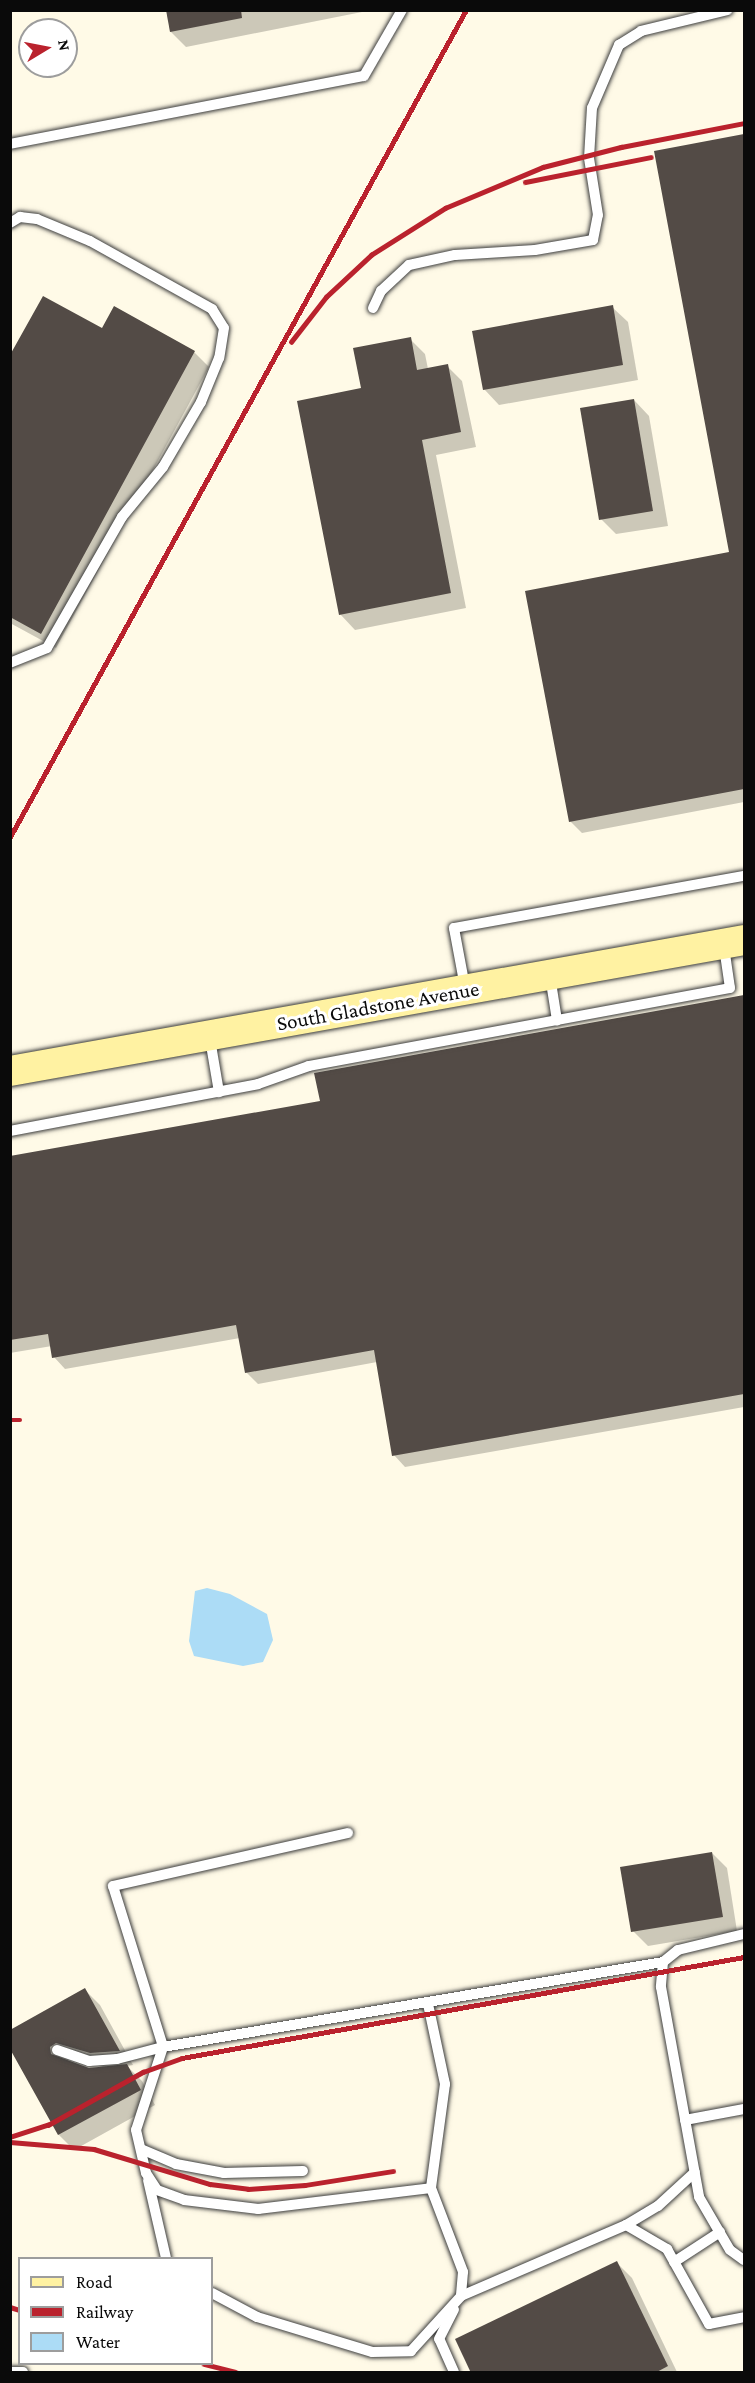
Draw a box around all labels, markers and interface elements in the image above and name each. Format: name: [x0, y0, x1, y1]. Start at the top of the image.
north arrow: [18, 18, 78, 78]
text: N: [55, 38, 74, 52]
street label: South Gladstone Avenue: [275, 976, 481, 1036]
legend: [18, 2257, 213, 2365]
text: Road: [76, 2272, 113, 2292]
text: Railway: [76, 2302, 133, 2322]
text: Water: [76, 2332, 120, 2352]

